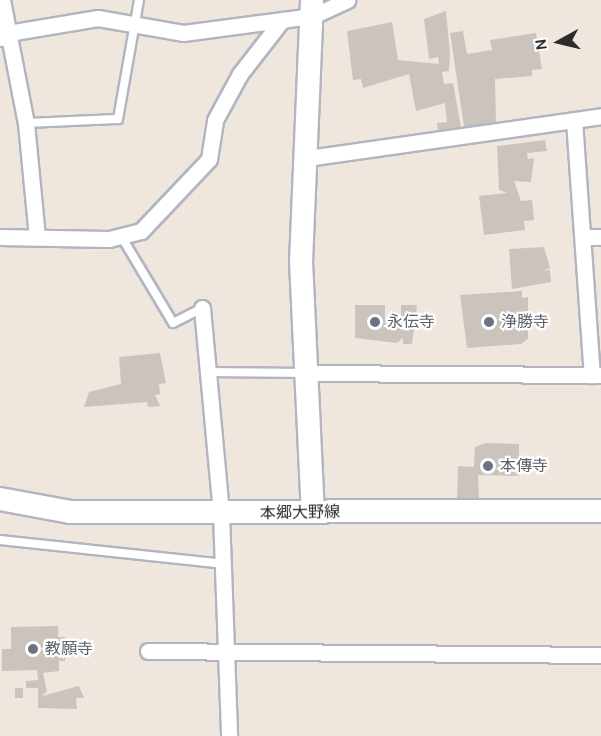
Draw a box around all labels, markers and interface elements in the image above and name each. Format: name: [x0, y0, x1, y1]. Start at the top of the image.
north arrow: [529, 12, 589, 72]
text: N: [530, 38, 551, 52]
place label: 永伝寺: [387, 312, 435, 332]
place label: 浄勝寺: [501, 312, 549, 332]
marker: 永伝寺: [368, 315, 382, 329]
marker: 浄勝寺: [482, 315, 496, 329]
place label: 本傳寺: [500, 456, 548, 476]
marker: 本傳寺: [481, 459, 495, 473]
street label: 本郷大野線: [260, 503, 340, 523]
place label: 教願寺: [45, 639, 93, 659]
marker: 教願寺: [26, 642, 40, 656]

